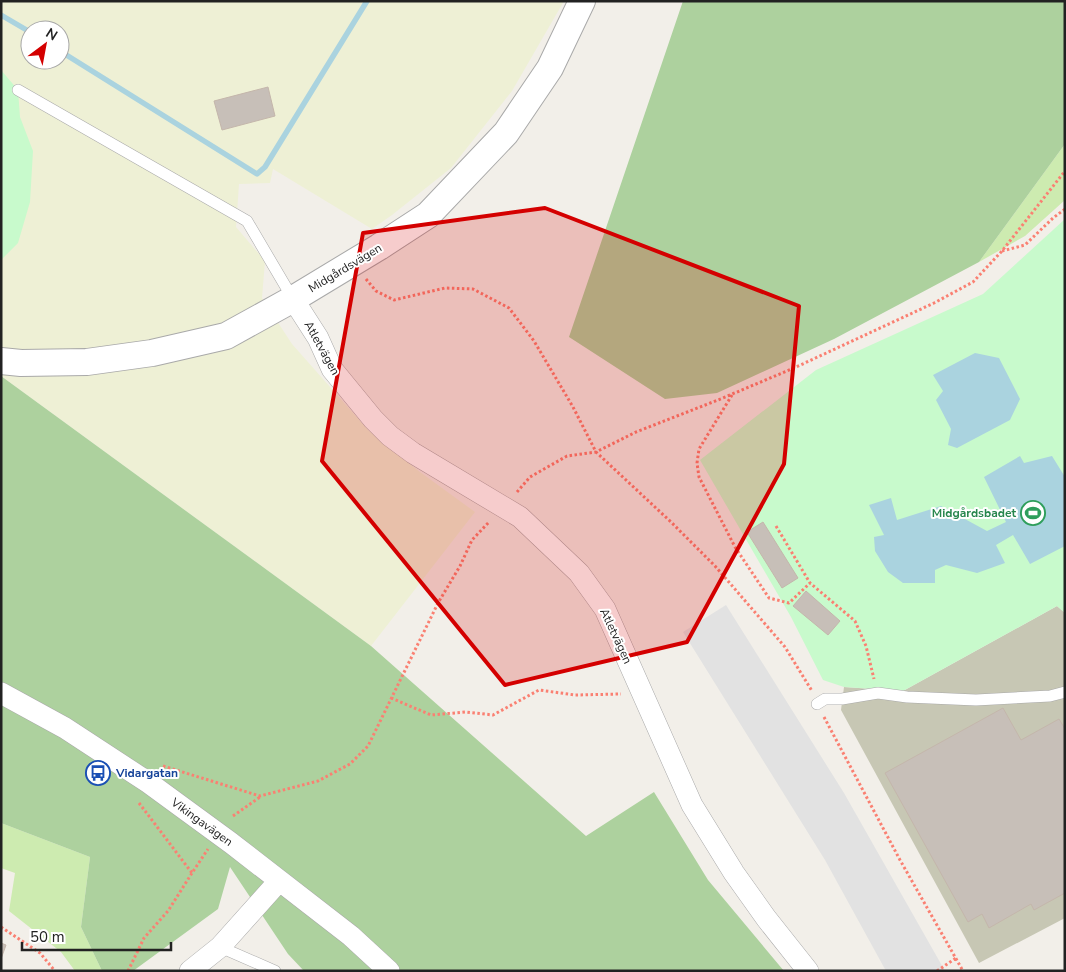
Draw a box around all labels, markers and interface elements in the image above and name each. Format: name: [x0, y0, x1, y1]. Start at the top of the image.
north arrow: [20, 20, 70, 70]
text: N: [42, 24, 61, 45]
street label: Midgårdsvägen: [305, 240, 385, 296]
street label: Atletvägen: [301, 318, 343, 378]
sports icon: Midgårdsbadet: [1020, 500, 1046, 526]
place label: Midgårdsbadet: [932, 505, 1016, 521]
street label: Atletvägen: [596, 606, 636, 666]
bus stop icon: Vidargatan: [85, 760, 111, 786]
place label: Vidargatan: [115, 765, 178, 781]
street label: Vikingavägen: [167, 794, 236, 850]
scale bar: [22, 920, 171, 952]
text: 50 m: [30, 927, 65, 947]

